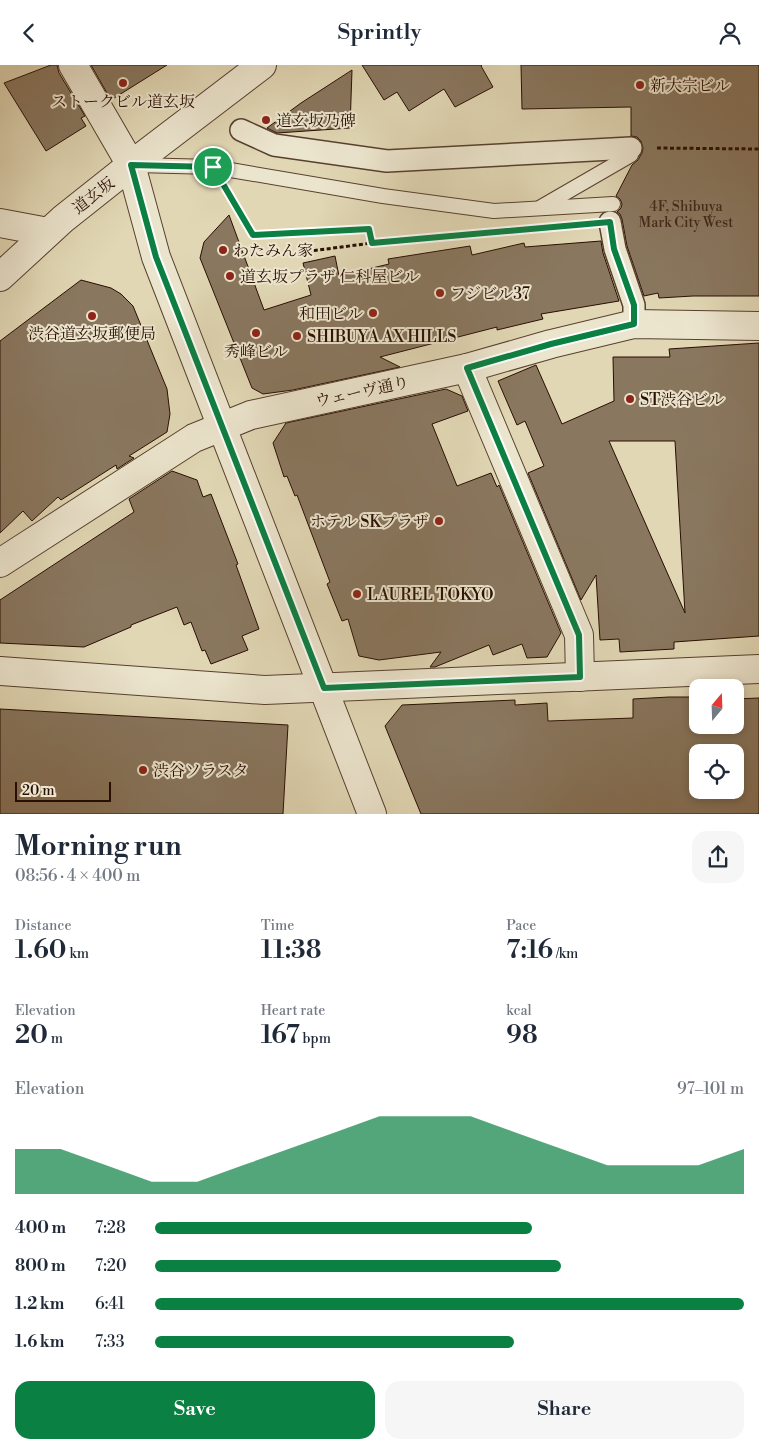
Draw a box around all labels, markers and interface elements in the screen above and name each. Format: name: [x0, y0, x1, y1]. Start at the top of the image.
icon: back: [15, 19, 43, 47]
text: Sprintly: [338, 19, 421, 46]
icon: person: [716, 19, 744, 47]
place label: 新大宗ビル: [650, 76, 730, 96]
marker: ストークビル道玄坂: [117, 77, 129, 89]
marker: 新大宗ビル: [634, 79, 646, 91]
place label: ストークビル道玄坂: [51, 92, 195, 112]
place label: 道玄坂乃碑: [276, 111, 356, 131]
marker: 道玄坂乃碑: [260, 114, 272, 126]
pin: [192, 146, 234, 188]
icon: arrive: [199, 153, 227, 181]
street label: 道玄坂: [69, 173, 119, 218]
house number: 4F, Shibuya Mark City West: [639, 198, 733, 232]
place label: わたみん家: [233, 241, 313, 261]
marker: わたみん家: [217, 244, 229, 256]
place label: 道玄坂プラザ 仁科屋ビル: [240, 267, 419, 287]
marker: 道玄坂プラザ 仁科屋ビル: [224, 270, 236, 282]
place label: フジビル37: [450, 284, 530, 304]
marker: フジビル37: [434, 287, 446, 299]
place label: 和田ビル: [299, 304, 363, 324]
marker: 和田ビル: [367, 307, 379, 319]
marker: 渋谷道玄坂郵便局: [86, 310, 98, 322]
place label: 渋谷道玄坂郵便局: [28, 324, 156, 344]
marker: 秀峰ビル: [250, 327, 262, 339]
place label: SHIBUYA AX HILLS: [307, 327, 457, 347]
marker: SHIBUYA AX HILLS: [291, 330, 303, 342]
place label: 秀峰ビル: [224, 342, 288, 362]
street label: ウェーヴ通り: [313, 372, 411, 412]
place label: ST渋谷ビル: [640, 390, 724, 410]
marker: ST渋谷ビル: [624, 393, 636, 405]
place label: ホテル SKプラザ: [310, 512, 429, 532]
marker: ホテル SKプラザ: [433, 515, 445, 527]
place label: LAUREL TOKYO: [367, 585, 494, 605]
marker: LAUREL TOKYO: [351, 588, 363, 600]
north arrow: [689, 679, 744, 734]
map controls: [689, 679, 744, 799]
button: locate: [689, 744, 744, 799]
place label: 渋谷ソラスタ: [153, 761, 249, 781]
marker: 渋谷ソラスタ: [137, 764, 149, 776]
scale bar: [15, 779, 111, 802]
text: 20 m: [22, 782, 54, 800]
text: Morning run: [15, 829, 182, 864]
button: share: [692, 831, 744, 883]
text: 08:56 · 4 × 400 m: [15, 866, 140, 886]
text: Distance: [15, 917, 72, 935]
text: Time: [261, 917, 294, 935]
text: Pace: [506, 917, 536, 935]
text: 1.60: [15, 935, 67, 966]
text: 11:38: [261, 935, 321, 966]
text: 7:16: [506, 935, 553, 966]
text: km: [67, 945, 89, 963]
text: /km: [553, 945, 578, 963]
text: Elevation: [15, 1002, 76, 1020]
text: Heart rate: [261, 1002, 325, 1020]
text: kcal: [506, 1002, 532, 1020]
text: 20: [15, 1020, 48, 1051]
text: 167: [261, 1020, 300, 1051]
text: 98: [506, 1020, 538, 1051]
text: m: [48, 1030, 63, 1048]
text: bpm: [300, 1030, 331, 1048]
text: Elevation: [15, 1079, 84, 1099]
text: 97–101 m: [677, 1079, 744, 1099]
text: 400 m: [15, 1218, 66, 1238]
text: 7:28: [95, 1218, 126, 1238]
text: 800 m: [15, 1256, 66, 1276]
text: 7:20: [95, 1256, 127, 1276]
text: 1.2 km: [15, 1294, 64, 1314]
text: 6:41: [95, 1294, 125, 1314]
text: 1.6 km: [15, 1332, 64, 1352]
text: 7:33: [95, 1332, 125, 1352]
button: Save: [15, 1381, 375, 1439]
button: Share: [385, 1381, 744, 1439]

